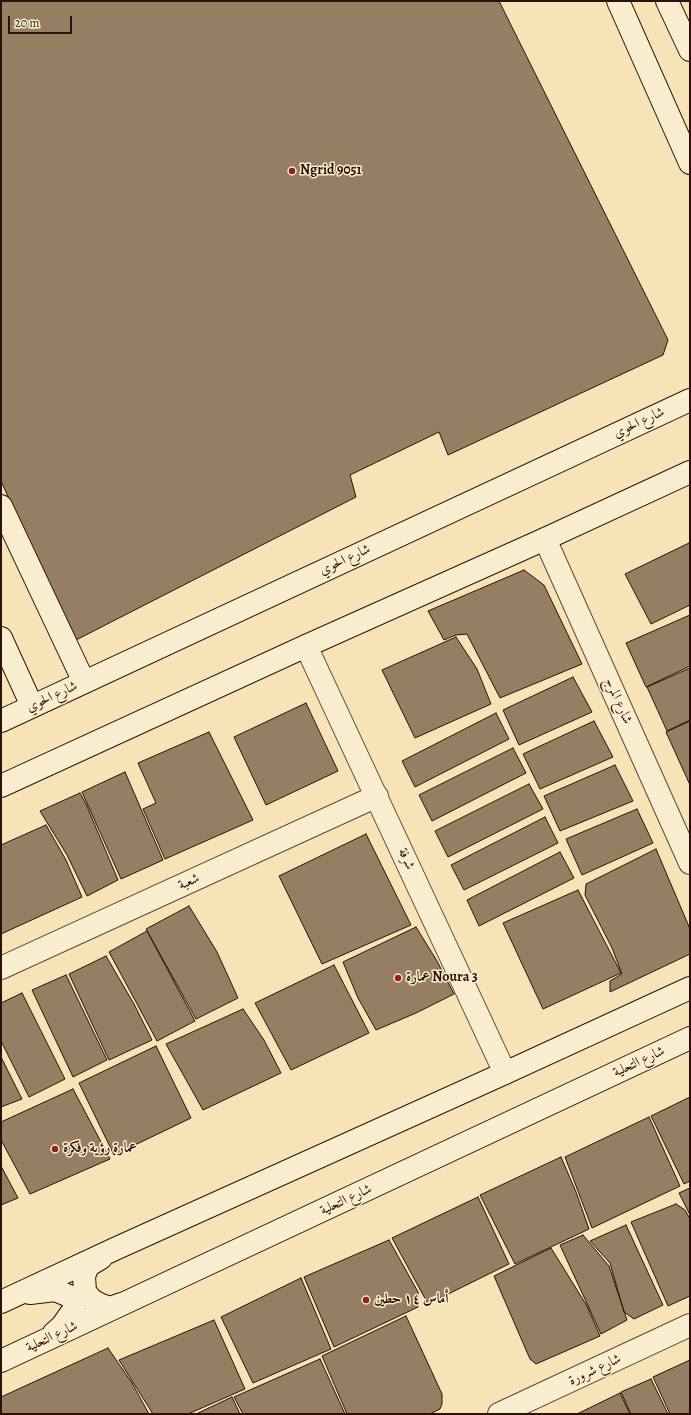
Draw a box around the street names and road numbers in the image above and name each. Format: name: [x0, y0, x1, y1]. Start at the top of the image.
street label: شارع الحوي: [611, 404, 667, 442]
street label: شارع الحوي: [317, 541, 373, 579]
street label: شارع المرج: [600, 675, 636, 727]
street label: شارع الحوي: [24, 678, 80, 716]
street label: شرفة: [394, 845, 418, 873]
street label: شعبة: [176, 870, 202, 894]
street label: شارع التحلية: [611, 1043, 667, 1081]
street label: شارع التحلية: [318, 1181, 374, 1219]
street label: شارع التحلية: [24, 1318, 80, 1356]
street label: شارع شرورة: [566, 1351, 624, 1389]

